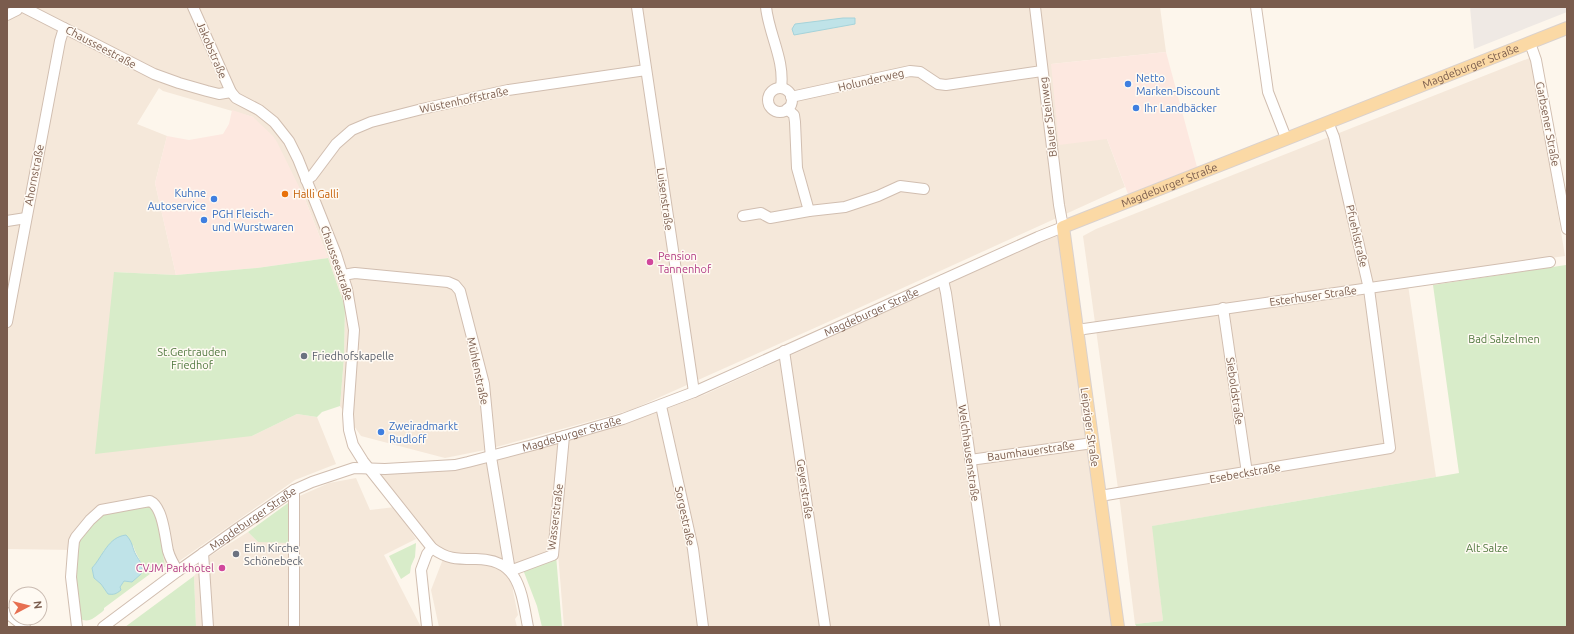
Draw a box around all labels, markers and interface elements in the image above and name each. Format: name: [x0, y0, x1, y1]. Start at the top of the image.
street label: Jakobstraße: [195, 20, 229, 80]
street label: Chausseestraße: [64, 23, 138, 71]
street label: Magdeburger Straße: [1421, 42, 1521, 90]
street label: Holunderweg: [837, 67, 905, 93]
place label: Netto Marken-Discount: [1136, 72, 1221, 97]
street label: Blauer Steinweg: [1037, 76, 1059, 158]
marker: Netto Marken-Discount: [1123, 79, 1133, 89]
street label: Garbsener Straße: [1534, 81, 1562, 167]
street label: Wüstenhoffstraße: [418, 85, 510, 115]
place label: Ihr Landbäcker: [1144, 102, 1217, 114]
marker: Ihr Landbäcker: [1131, 103, 1141, 113]
street label: Ahornstraße: [22, 143, 46, 207]
street label: Magdeburger Straße: [1119, 161, 1219, 209]
street label: Luisenstraße: [655, 167, 675, 231]
place label: Kuhne Autoservice: [147, 187, 206, 212]
place label: Halli Galli: [293, 188, 339, 200]
marker: Halli Galli: [280, 189, 290, 199]
marker: Kuhne Autoservice: [209, 194, 219, 204]
street label: Pfuehlstraße: [1344, 204, 1370, 268]
place label: PGH Fleisch- und Wurstwaren: [212, 208, 294, 233]
marker: PGH Fleisch- und Wurstwaren: [199, 215, 209, 225]
street label: Chausseestraße: [319, 224, 355, 302]
place label: Pension Tannenhof: [658, 250, 712, 275]
marker: Pension Tannenhof: [645, 257, 655, 267]
street label: Esterhuser Straße: [1269, 284, 1357, 308]
street label: Magdeburger Straße: [822, 285, 921, 339]
park label: Bad Salzelmen: [1468, 333, 1540, 345]
street label: Mühlenstraße: [465, 336, 491, 406]
park label: St.Gertrauden Friedhof: [157, 346, 227, 371]
place label: Friedhofskapelle: [312, 350, 394, 362]
marker: Friedhofskapelle: [299, 351, 309, 361]
street label: Sieboldstraße: [1224, 356, 1246, 426]
street label: Leipziger Straße: [1078, 386, 1102, 468]
street label: Welchhausenstraße: [956, 404, 982, 502]
street label: Magdeburger Straße: [521, 414, 623, 454]
place label: Zweiradmarkt Rudloff: [389, 420, 458, 445]
marker: Zweiradmarkt Rudloff: [376, 427, 386, 437]
street label: Baumhauerstraße: [986, 439, 1076, 463]
street label: Geyerstraße: [795, 458, 815, 520]
street label: Esebeckstraße: [1209, 461, 1281, 485]
street label: Wasserstraße: [545, 483, 565, 551]
street label: Magdeburger Straße: [207, 484, 298, 553]
street label: Sorgestraße: [673, 485, 697, 547]
place label: Elim Kirche Schönebeck: [244, 542, 304, 567]
park label: Alt Salze: [1466, 542, 1508, 554]
marker: Elim Kirche Schönebeck: [231, 549, 241, 559]
place label: CVJM Parkhotel: [136, 562, 214, 574]
marker: CVJM Parkhotel: [217, 563, 227, 573]
north arrow: [8, 586, 48, 626]
text: N: [31, 600, 44, 610]

